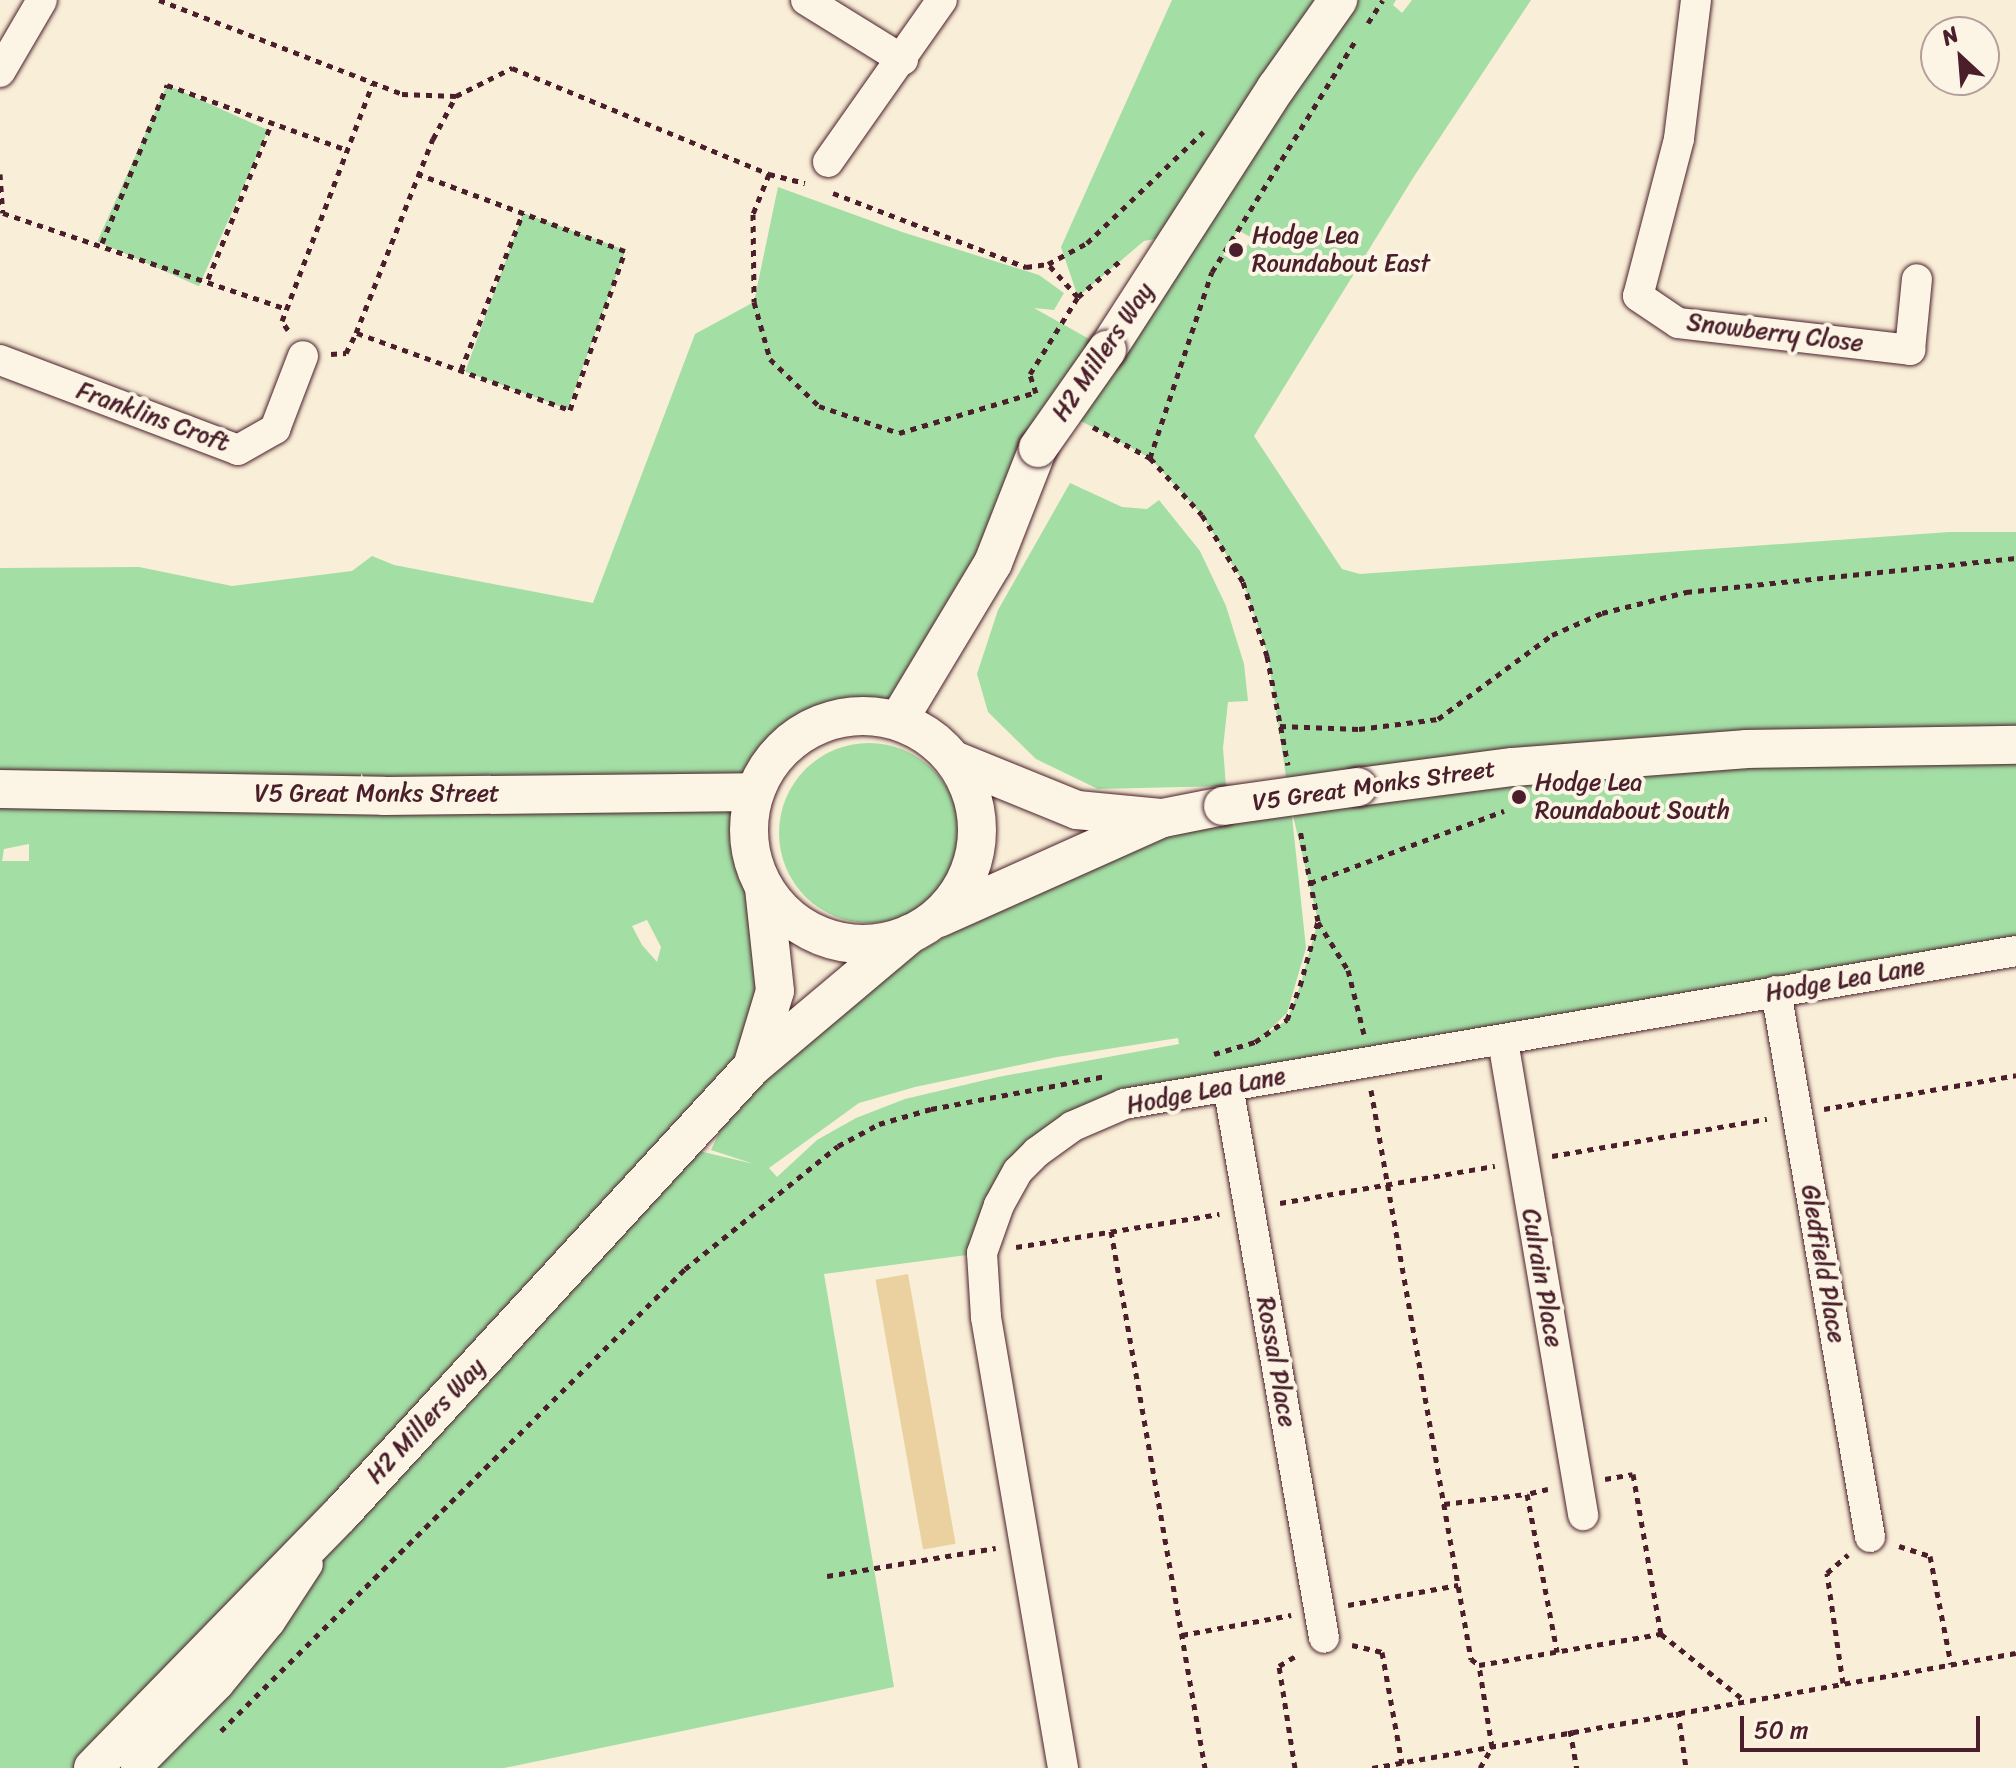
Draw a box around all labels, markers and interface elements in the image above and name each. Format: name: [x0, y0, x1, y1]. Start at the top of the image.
text: N: [1935, 15, 1966, 57]
north arrow: [1920, 16, 2000, 96]
place label: Hodge Lea Roundabout East: [1252, 222, 1431, 278]
marker: Hodge Lea Roundabout East: [1227, 241, 1245, 259]
street label: H2 Millers Way: [1046, 278, 1160, 426]
street label: Snowberry Close: [1685, 308, 1865, 358]
street label: Franklins Croft: [73, 376, 233, 458]
street label: V5 Great Monks Street: [1251, 755, 1497, 817]
place label: Hodge Lea Roundabout South: [1535, 769, 1730, 825]
street label: V5 Great Monks Street: [255, 780, 499, 808]
marker: Hodge Lea Roundabout South: [1510, 788, 1528, 806]
street label: Hodge Lea Lane: [1762, 952, 1928, 1008]
street label: Hodge Lea Lane: [1123, 1061, 1289, 1121]
street label: Gledfield Place: [1795, 1183, 1851, 1345]
street label: Culrain Place: [1516, 1206, 1568, 1350]
street label: Rossal Place: [1250, 1295, 1302, 1429]
street label: H2 Millers Way: [361, 1353, 491, 1489]
scale bar: [1744, 1700, 1984, 1750]
text: 50 m: [1754, 1709, 1809, 1751]

